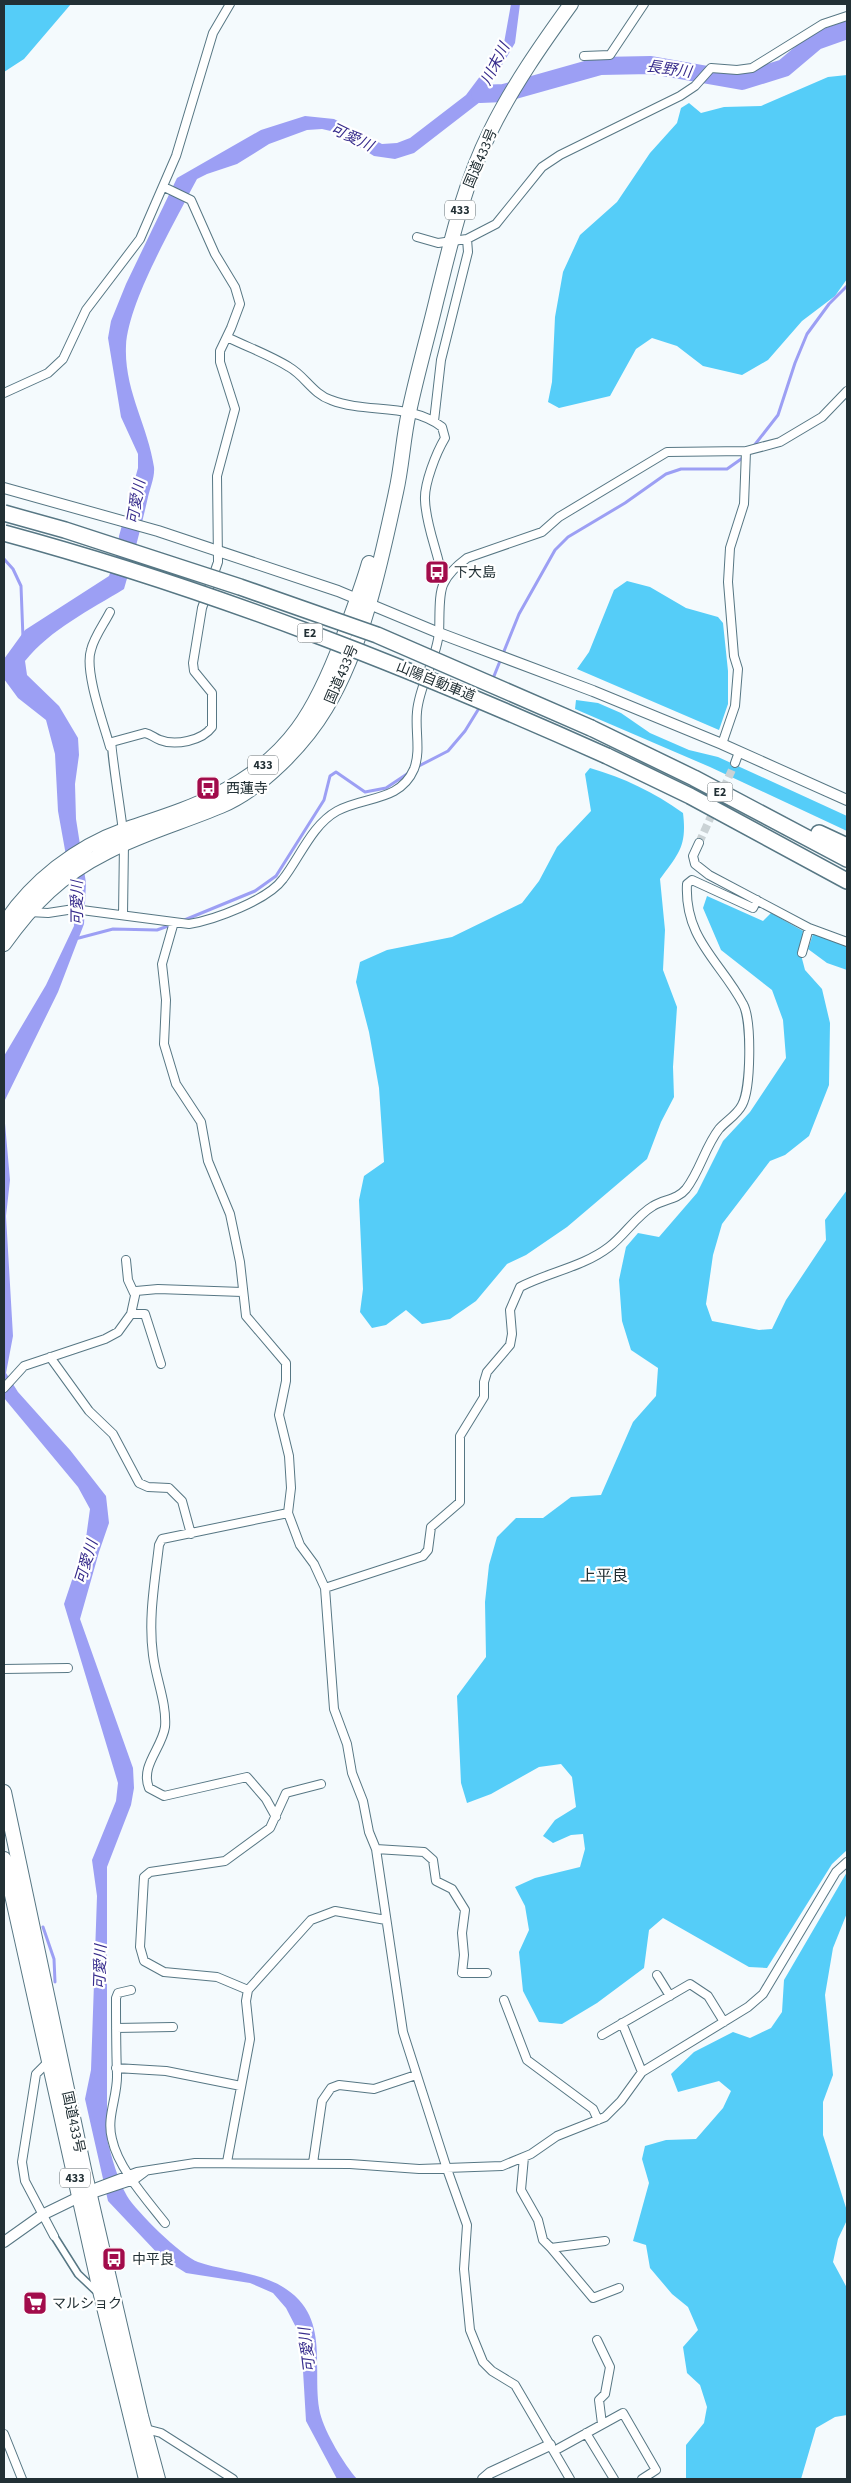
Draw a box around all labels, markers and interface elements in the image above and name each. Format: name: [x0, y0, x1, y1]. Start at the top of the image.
water label: 川末川: [476, 38, 516, 89]
water label: 長野川: [645, 56, 695, 83]
water label: 可愛川: [327, 118, 378, 158]
street label: 国道433号: [459, 126, 502, 191]
road number: 433: [445, 200, 475, 220]
water label: 可愛川: [122, 476, 151, 526]
bus stop icon: 下大島: [424, 559, 450, 585]
place label: 下大島: [454, 563, 496, 583]
road number: E2: [298, 624, 322, 642]
street label: 国道433号: [320, 642, 363, 707]
street label: 山陽自動車道: [393, 657, 478, 707]
road number: 433: [248, 756, 278, 774]
bus stop icon: 西蓮寺: [195, 775, 221, 801]
place label: 西蓮寺: [226, 779, 268, 799]
road number: E2: [708, 782, 732, 802]
water label: 可愛川: [67, 879, 88, 926]
water label: 可愛川: [70, 1536, 104, 1587]
district label: 上平良: [580, 1565, 628, 1587]
water label: 可愛川: [89, 1942, 112, 1990]
street label: 国道433号: [57, 2089, 89, 2155]
road number: 433: [60, 2168, 90, 2188]
bus stop icon: 中平良: [101, 2246, 127, 2272]
place label: 中平良: [132, 2250, 174, 2270]
supermarket icon: マルショク: [22, 2290, 48, 2316]
place label: マルショク: [52, 2294, 122, 2314]
water label: 可愛川: [294, 2324, 321, 2374]

